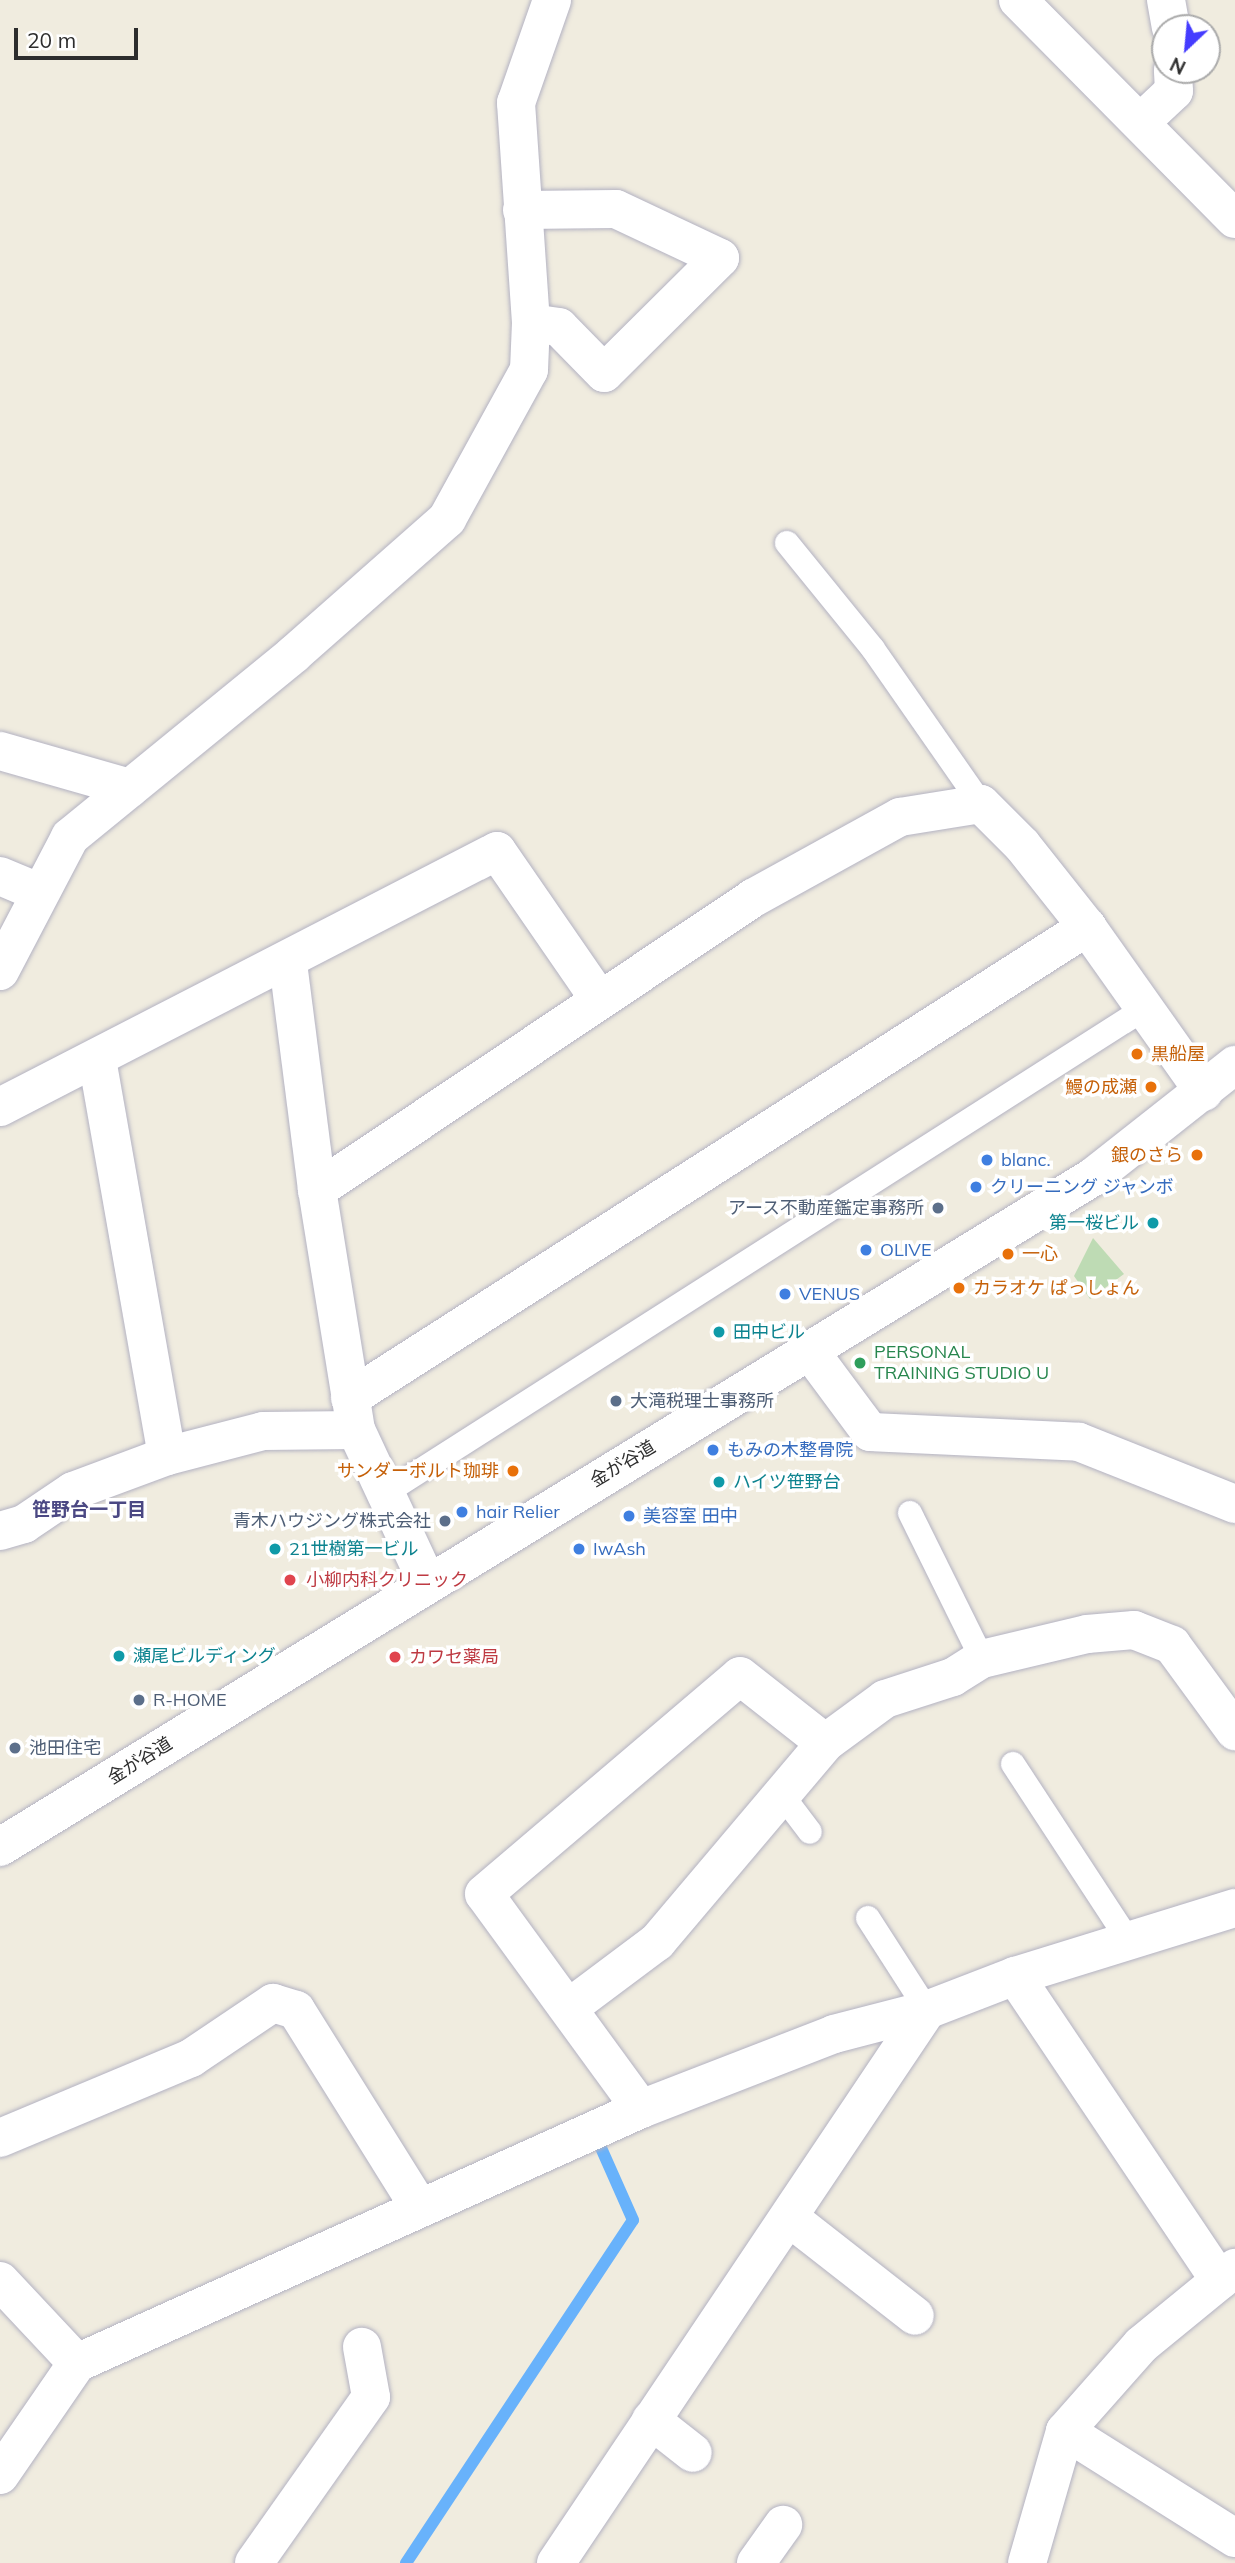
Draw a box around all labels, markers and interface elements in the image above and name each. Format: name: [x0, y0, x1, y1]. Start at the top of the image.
scale bar: [18, 14, 142, 58]
north arrow: [1151, 14, 1221, 84]
text: 20 m: [27, 27, 76, 53]
text: N: [1166, 52, 1189, 80]
place label: 黒船屋: [1151, 1043, 1205, 1065]
marker: 黒船屋: [1129, 1046, 1145, 1062]
place label: 鰻の成瀬: [1065, 1076, 1137, 1098]
marker: 鰻の成瀬: [1143, 1079, 1159, 1095]
place label: 銀のさら: [1111, 1144, 1183, 1166]
marker: 銀のさら: [1189, 1147, 1205, 1163]
place label: blanc.: [1001, 1149, 1051, 1171]
marker: blanc.: [979, 1152, 995, 1168]
place label: クリーニング ジャンボ: [990, 1176, 1175, 1198]
marker: クリーニング ジャンボ: [968, 1179, 984, 1195]
place label: アース不動産鑑定事務所: [727, 1197, 924, 1219]
marker: アース不動産鑑定事務所: [930, 1200, 946, 1216]
place label: 第一桜ビル: [1049, 1212, 1139, 1234]
marker: 第一桜ビル: [1145, 1215, 1161, 1231]
place label: OLIVE: [880, 1239, 932, 1261]
marker: OLIVE: [858, 1242, 874, 1258]
place label: 一心: [1022, 1243, 1058, 1265]
marker: 一心: [1000, 1246, 1016, 1262]
place label: カラオケ ぱっしょん: [973, 1277, 1140, 1299]
marker: カラオケ ぱっしょん: [951, 1280, 967, 1296]
place label: VENUS: [799, 1283, 860, 1305]
marker: VENUS: [777, 1286, 793, 1302]
place label: 田中ビル: [733, 1321, 805, 1343]
marker: 田中ビル: [711, 1324, 727, 1340]
place label: PERSONAL TRAINING STUDIO U: [874, 1342, 1049, 1384]
marker: PERSONAL TRAINING STUDIO U: [852, 1355, 868, 1371]
place label: 大滝税理士事務所: [630, 1390, 774, 1412]
marker: 大滝税理士事務所: [608, 1393, 624, 1409]
street label: 金が谷道: [587, 1436, 659, 1492]
place label: もみの木整骨院: [727, 1439, 853, 1461]
marker: もみの木整骨院: [705, 1442, 721, 1458]
place label: サンダーボルト珈琲: [337, 1460, 499, 1482]
marker: サンダーボルト珈琲: [505, 1463, 521, 1479]
place label: ハイツ笹野台: [733, 1471, 841, 1493]
marker: ハイツ笹野台: [711, 1474, 727, 1490]
district label: 笹野台一丁目: [32, 1499, 146, 1521]
place label: hair Relier: [476, 1501, 560, 1523]
marker: hair Relier: [454, 1504, 470, 1520]
place label: 美容室 田中: [643, 1505, 738, 1527]
marker: 美容室 田中: [621, 1508, 637, 1524]
place label: 青木ハウジング株式会社: [233, 1510, 431, 1532]
marker: 青木ハウジング株式会社: [437, 1513, 453, 1529]
place label: 21世樹第一ビル: [289, 1538, 419, 1560]
place label: IwAsh: [593, 1538, 646, 1560]
marker: 21世樹第一ビル: [267, 1541, 283, 1557]
marker: IwAsh: [571, 1541, 587, 1557]
place label: 小柳内科クリニック: [306, 1569, 468, 1591]
marker: 小柳内科クリニック: [280, 1570, 300, 1590]
place label: 瀬尾ビルディング: [133, 1645, 277, 1667]
place label: カワセ薬局: [409, 1646, 499, 1668]
marker: 瀬尾ビルディング: [111, 1648, 127, 1664]
marker: カワセ薬局: [387, 1649, 403, 1665]
place label: R-HOME: [153, 1689, 227, 1711]
marker: R-HOME: [131, 1692, 147, 1708]
street label: 金が谷道: [104, 1733, 176, 1789]
place label: 池田住宅: [29, 1737, 101, 1759]
marker: 池田住宅: [7, 1740, 23, 1756]

